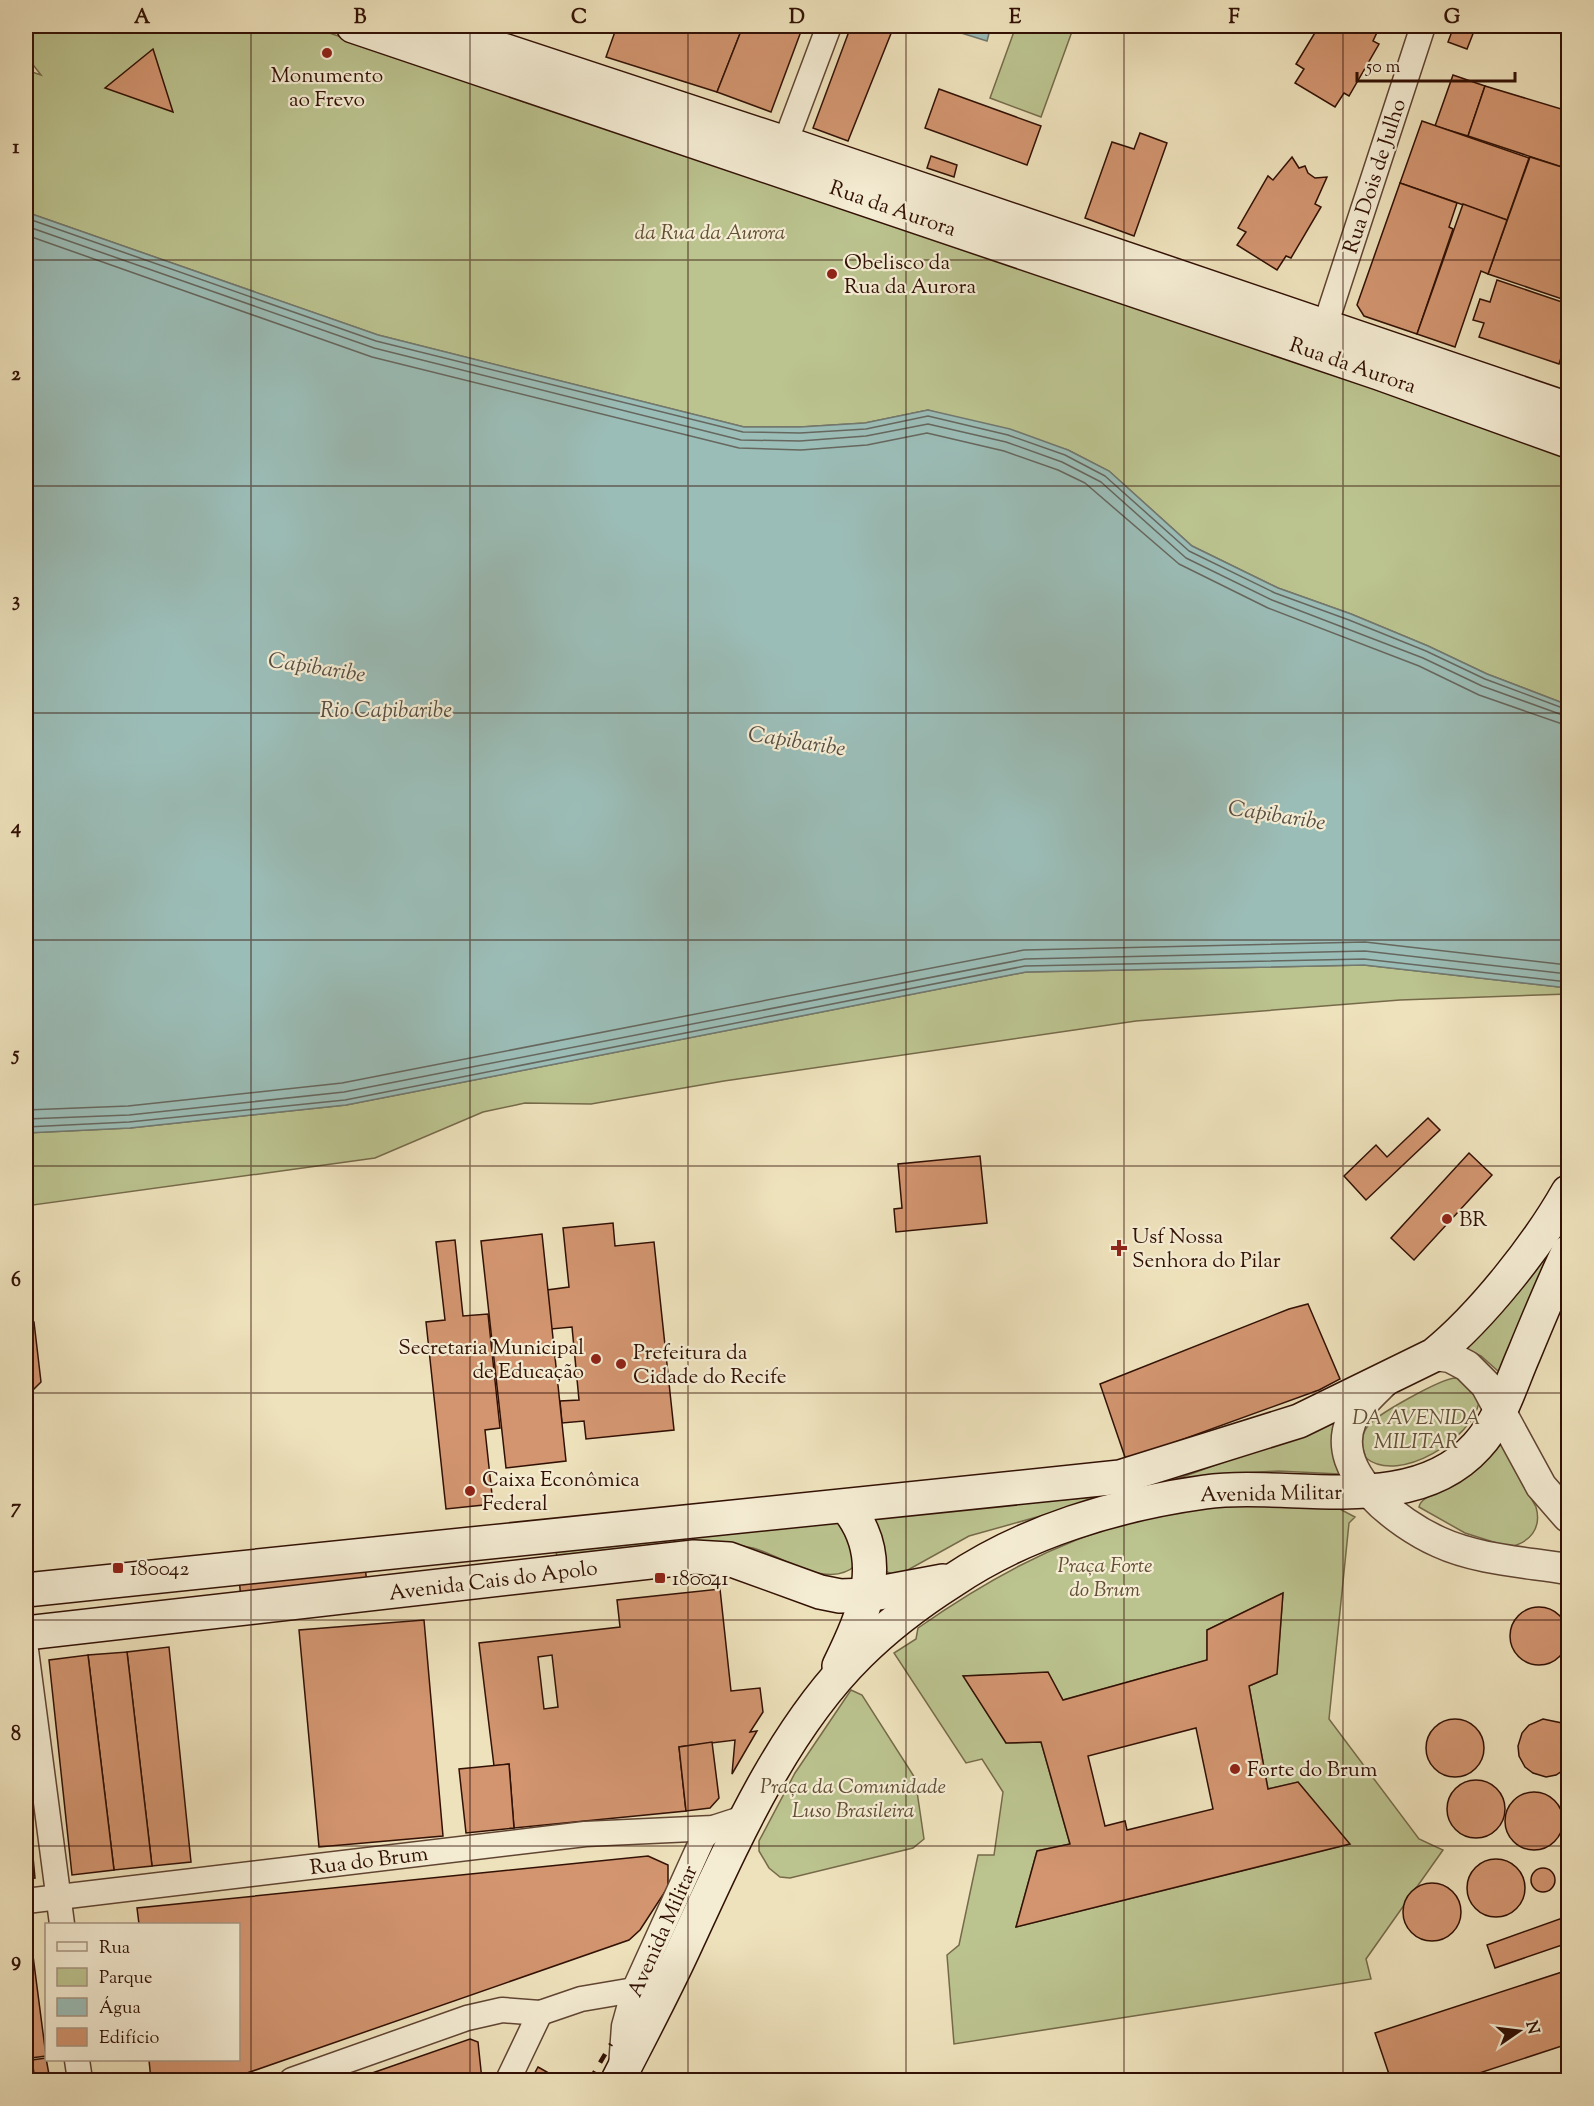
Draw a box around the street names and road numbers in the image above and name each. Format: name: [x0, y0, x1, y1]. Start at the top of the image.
street label: Rua Dois de Julho: [1337, 95, 1415, 258]
street label: Rua da Aurora: [825, 174, 960, 246]
street label: Rua da Aurora: [1285, 331, 1420, 403]
street label: Avenida Militar: [1200, 1479, 1342, 1511]
street label: Avenida Cais do Apolo: [387, 1554, 599, 1610]
street label: Rua do Brum: [308, 1840, 430, 1884]
street label: Avenida Militar: [621, 1861, 706, 2003]

